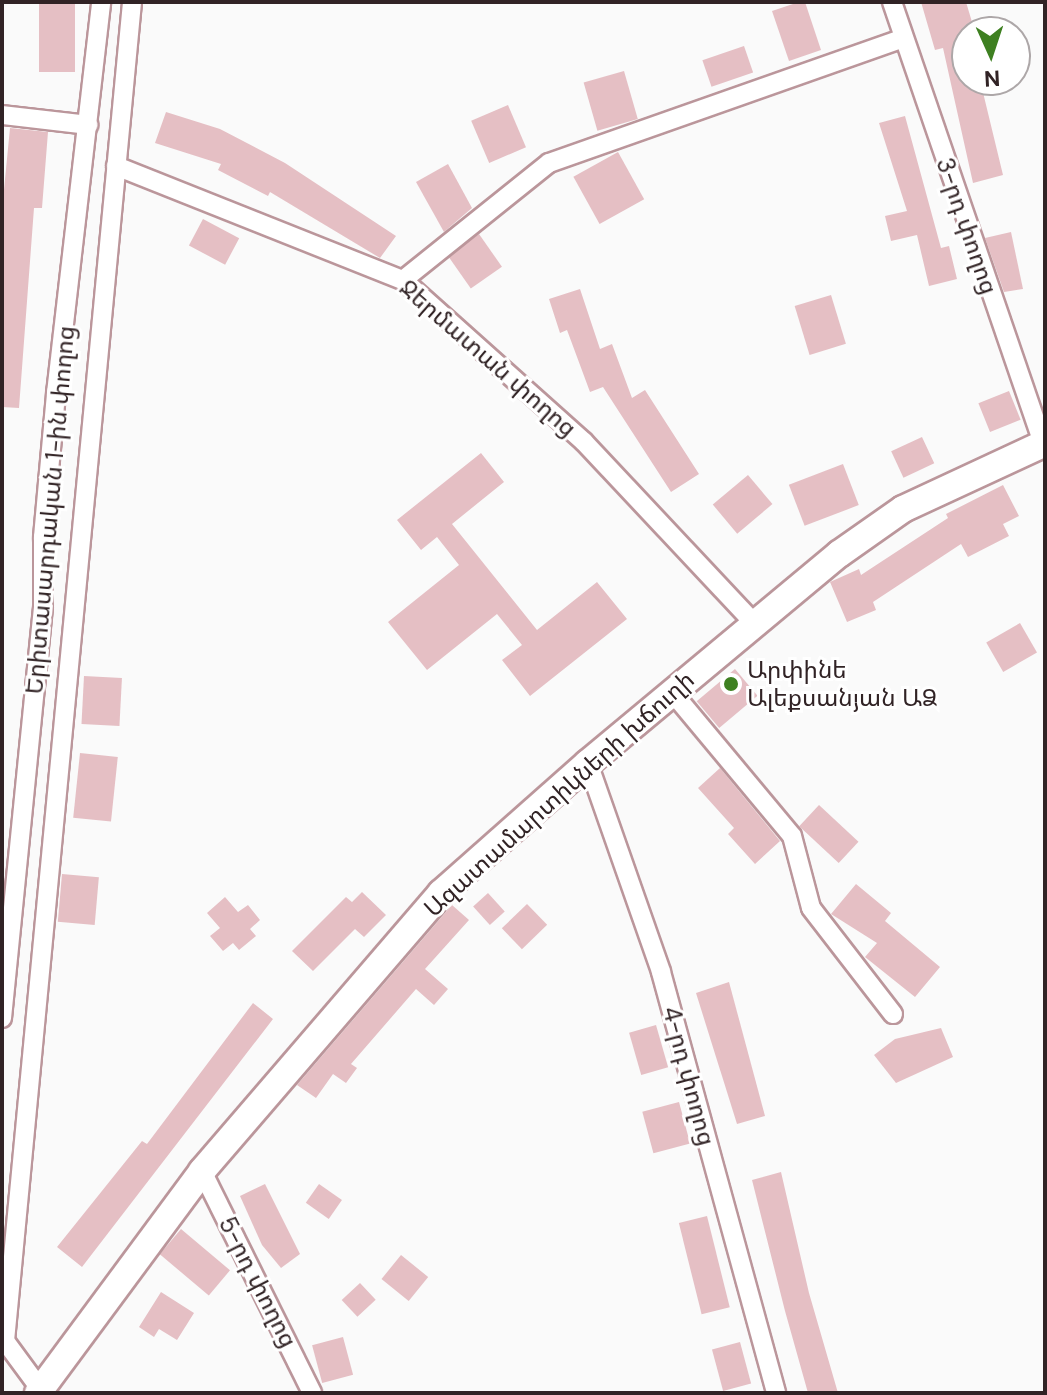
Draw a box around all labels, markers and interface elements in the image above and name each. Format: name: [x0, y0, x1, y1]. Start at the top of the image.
north arrow: [951, 16, 1031, 96]
text: N: [983, 64, 1001, 93]
street label: 3-րդ փողոց: [930, 154, 1004, 298]
street label: Ջերմատան փողոց: [394, 273, 582, 443]
street label: Երիտասարդական 1-ին փողոց: [20, 325, 80, 695]
place label: Արփինե Ալեքսանյան ԱՁ: [747, 656, 937, 712]
street label: Ազատամարտիկների խճուղի: [418, 665, 700, 923]
marker: Արփինե Ալեքսանյան ԱՁ: [722, 675, 740, 693]
street label: 4-րդ փողոց: [657, 1003, 721, 1149]
street label: 5-րդ փողոց: [213, 1212, 303, 1352]

